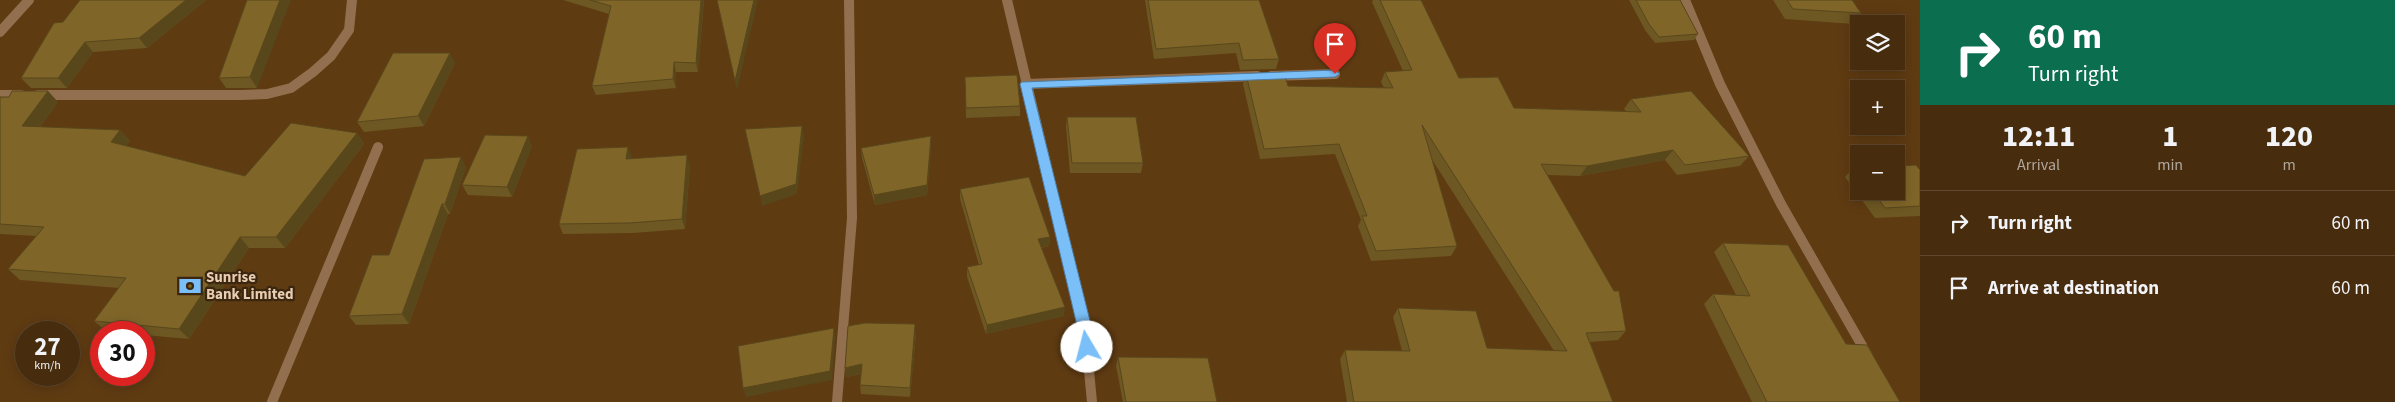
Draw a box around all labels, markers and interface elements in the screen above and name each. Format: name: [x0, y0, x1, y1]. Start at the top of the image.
text: 60 m: [2028, 12, 2102, 62]
map controls: [1850, 15, 1905, 200]
button: layers: [1850, 15, 1905, 70]
icon: right: [1945, 20, 2010, 85]
pin: [1314, 23, 1356, 74]
icon: arrive: [1321, 30, 1349, 58]
text: Turn right: [2028, 58, 2118, 90]
button: +: [1850, 80, 1905, 135]
text: 12:11: [2002, 115, 2075, 158]
text: 1: [2162, 115, 2178, 158]
text: 120: [2265, 115, 2313, 158]
button: −: [1850, 145, 1905, 200]
text: Arrival: [2017, 154, 2060, 176]
text: min: [2157, 154, 2183, 176]
text: m: [2282, 154, 2296, 176]
icon: right: [1945, 209, 1973, 237]
text: Turn right: [1988, 210, 2072, 237]
text: 60 m: [2332, 210, 2370, 237]
place label: Sunrise Bank Limited: [206, 267, 294, 305]
bank icon: Sunrise Bank Limited: [177, 273, 203, 299]
icon: arrive: [1945, 274, 1973, 302]
text: Arrive at destination: [1988, 275, 2159, 302]
text: 60 m: [2332, 275, 2370, 302]
position arrow: [1060, 320, 1112, 372]
speed limit sign: 30: [90, 321, 155, 386]
text: 27: [34, 329, 61, 365]
text: km/h: [34, 357, 61, 374]

